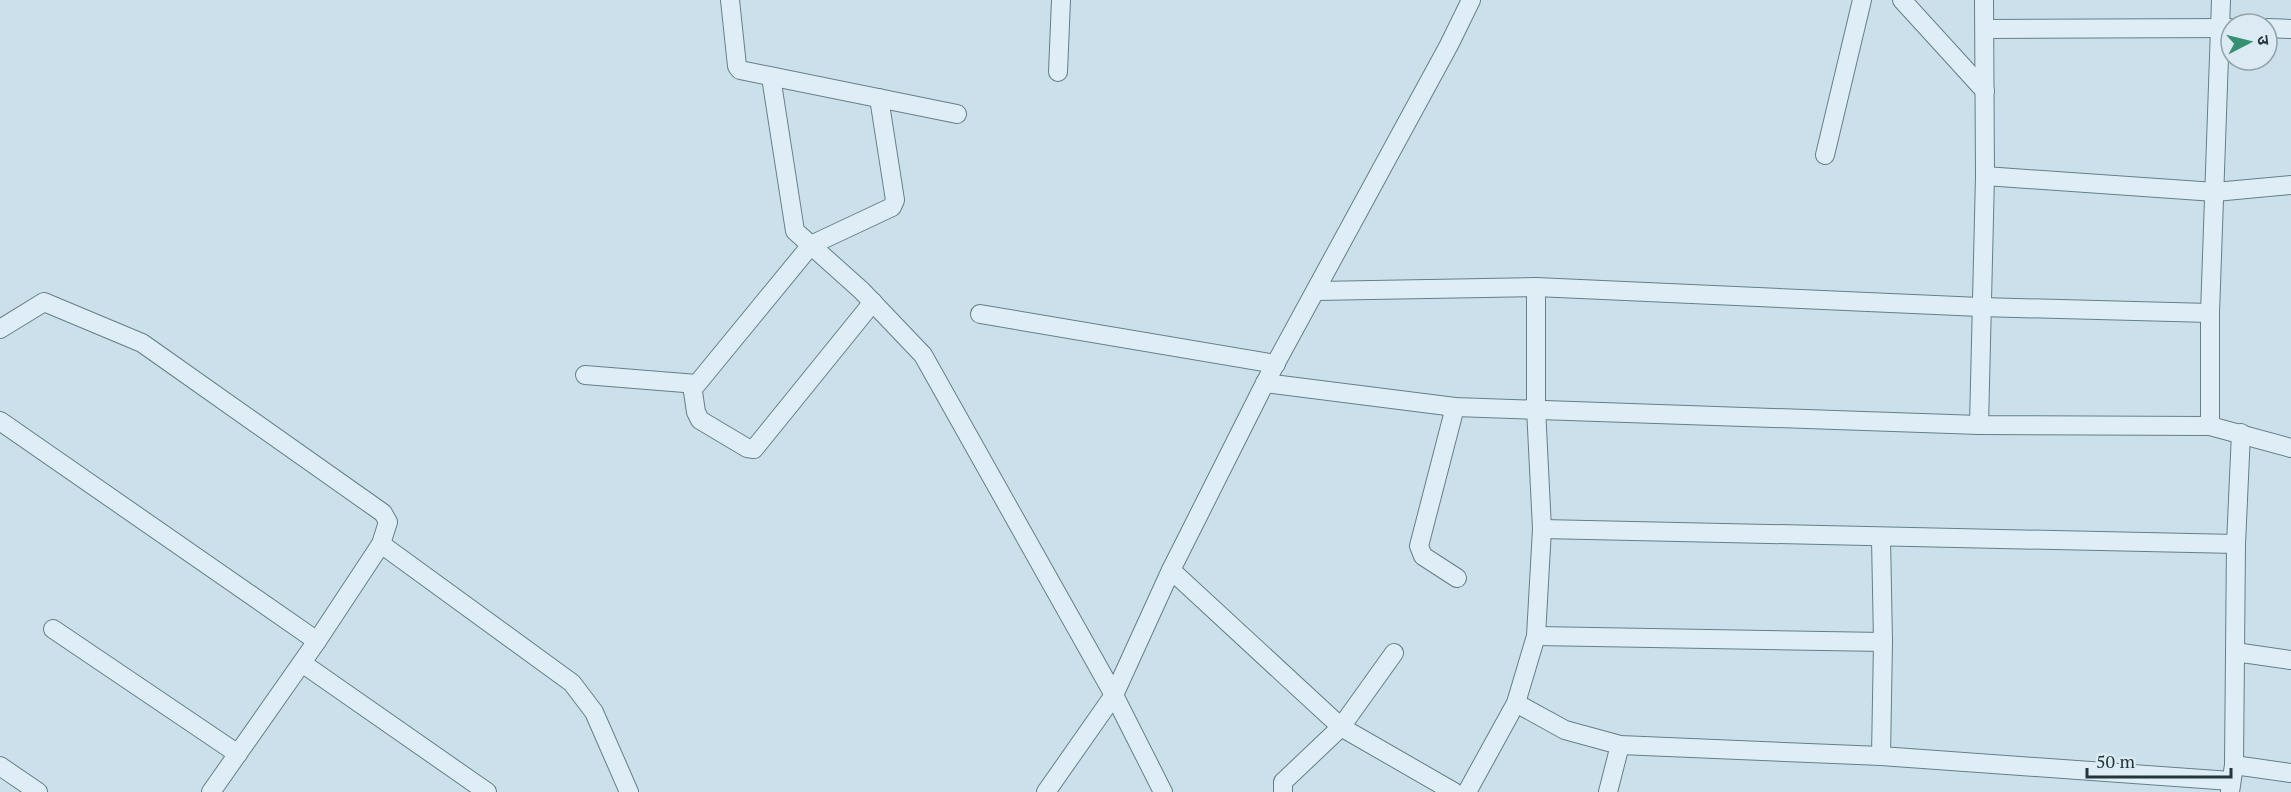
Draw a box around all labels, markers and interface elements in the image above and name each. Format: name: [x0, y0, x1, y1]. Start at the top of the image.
north arrow: [2219, 12, 2279, 72]
text: उ: [2252, 34, 2275, 47]
scale bar: [2087, 741, 2231, 779]
text: 50 m: [2096, 749, 2136, 773]

